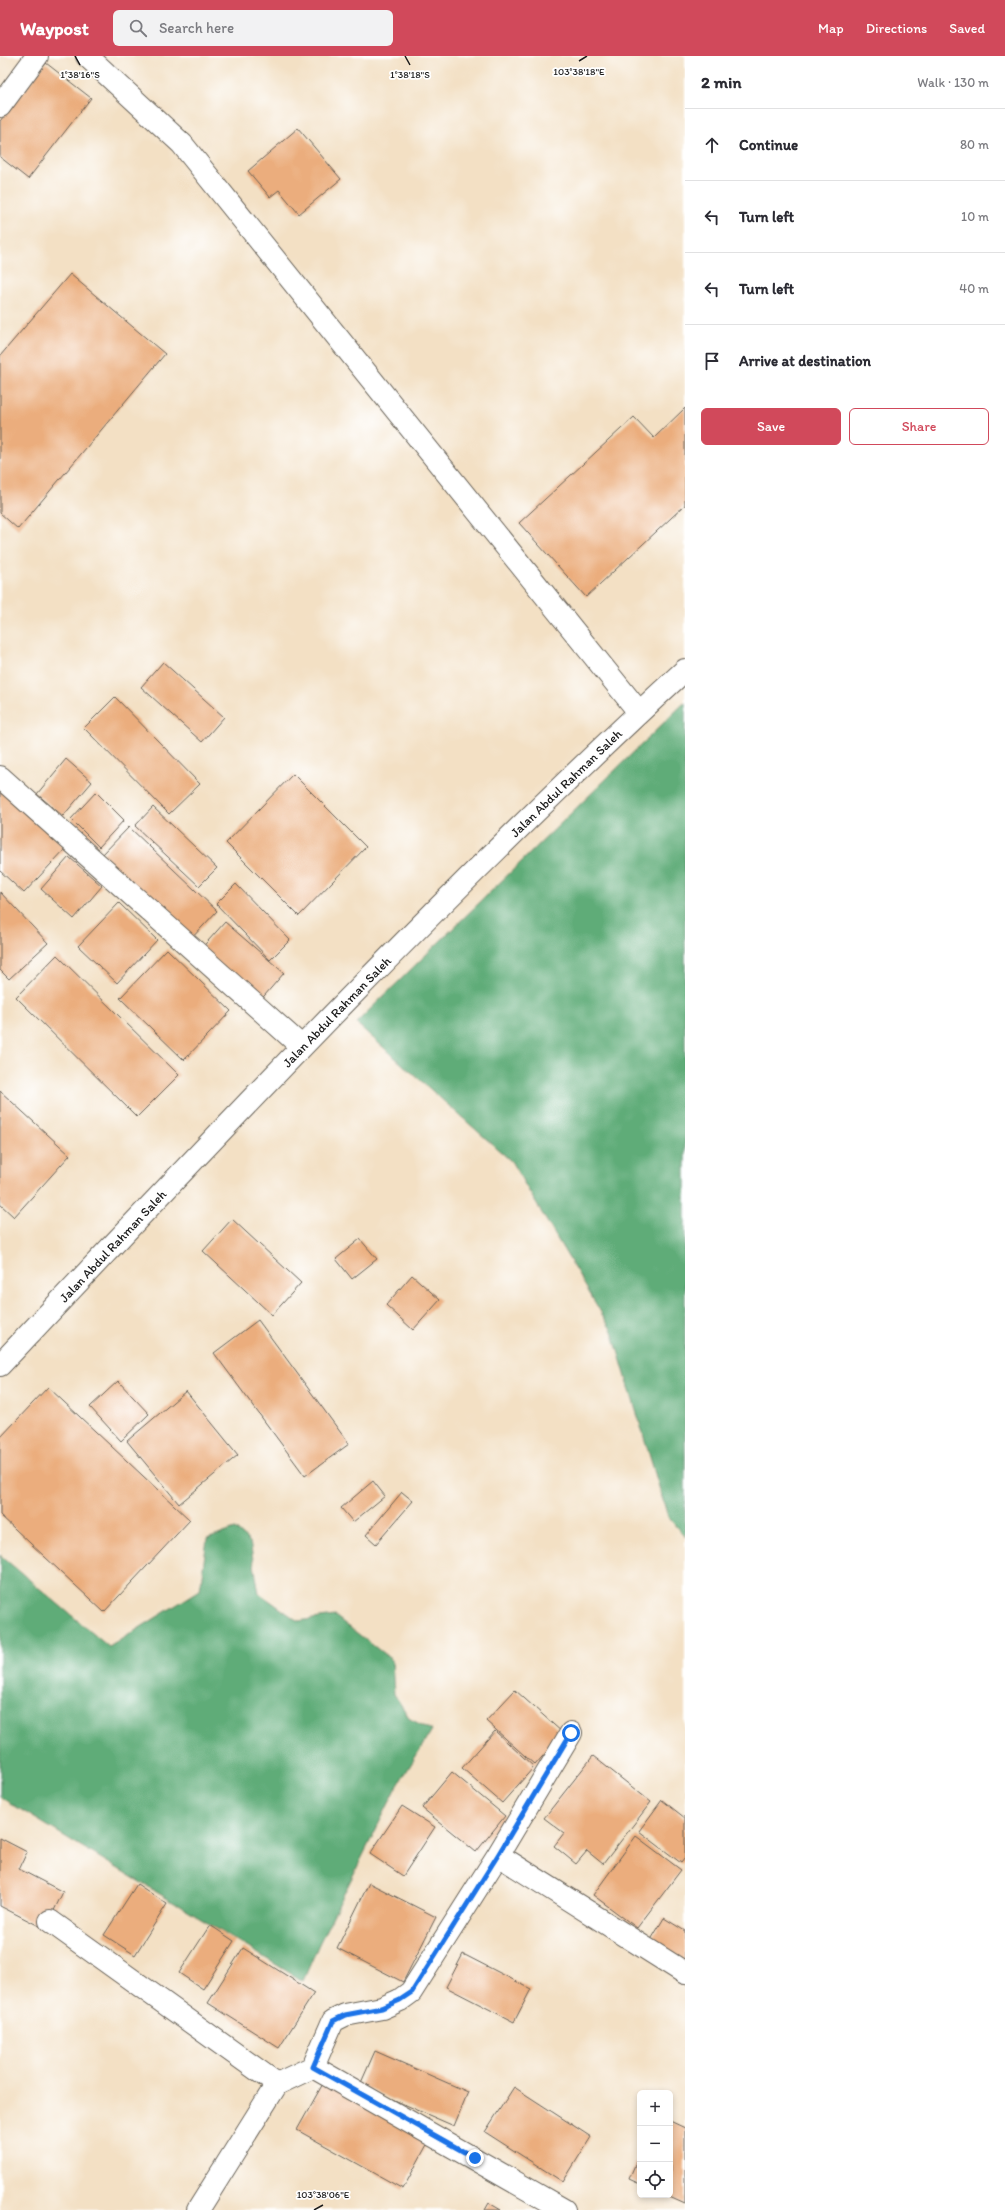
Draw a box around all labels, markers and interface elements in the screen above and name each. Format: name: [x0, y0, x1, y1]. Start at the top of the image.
search box: [113, 10, 393, 46]
text: Waypost: [20, 17, 89, 40]
icon: search: [127, 17, 149, 39]
text: Search here: [159, 19, 234, 37]
text: Map: [818, 20, 844, 37]
text: Directions: [866, 20, 927, 37]
text: Saved: [949, 20, 985, 37]
text: 103°38'18"E: [553, 65, 605, 78]
text: 1°38'16"S: [60, 68, 100, 81]
text: 1°38'18"S: [390, 68, 430, 81]
text: 2 min: [701, 72, 741, 92]
text: Walk · 130 m: [917, 75, 989, 90]
icon: ahead: [701, 134, 723, 156]
text: Continue: [739, 136, 798, 154]
text: 80 m: [960, 137, 989, 152]
icon: left: [701, 206, 723, 228]
text: Turn left: [739, 208, 794, 226]
text: 10 m: [961, 209, 989, 224]
icon: left: [701, 278, 723, 300]
text: Turn left: [739, 280, 794, 298]
text: 40 m: [959, 281, 989, 296]
icon: arrive: [701, 350, 723, 372]
text: Arrive at destination: [739, 352, 871, 370]
button: Save: [701, 408, 841, 445]
button: Share: [849, 408, 989, 445]
street label: Jalan Abdul Rahman Saleh: [507, 726, 625, 840]
street label: Jalan Abdul Rahman Saleh: [279, 953, 394, 1070]
street label: Jalan Abdul Rahman Saleh: [56, 1186, 169, 1305]
route start: [562, 1724, 580, 1742]
map controls: [637, 2090, 673, 2198]
button: +: [637, 2090, 673, 2126]
button: −: [637, 2126, 673, 2162]
route end: [466, 2149, 484, 2167]
button: locate: [637, 2162, 673, 2198]
text: 103°38'06"E: [297, 2188, 350, 2201]

